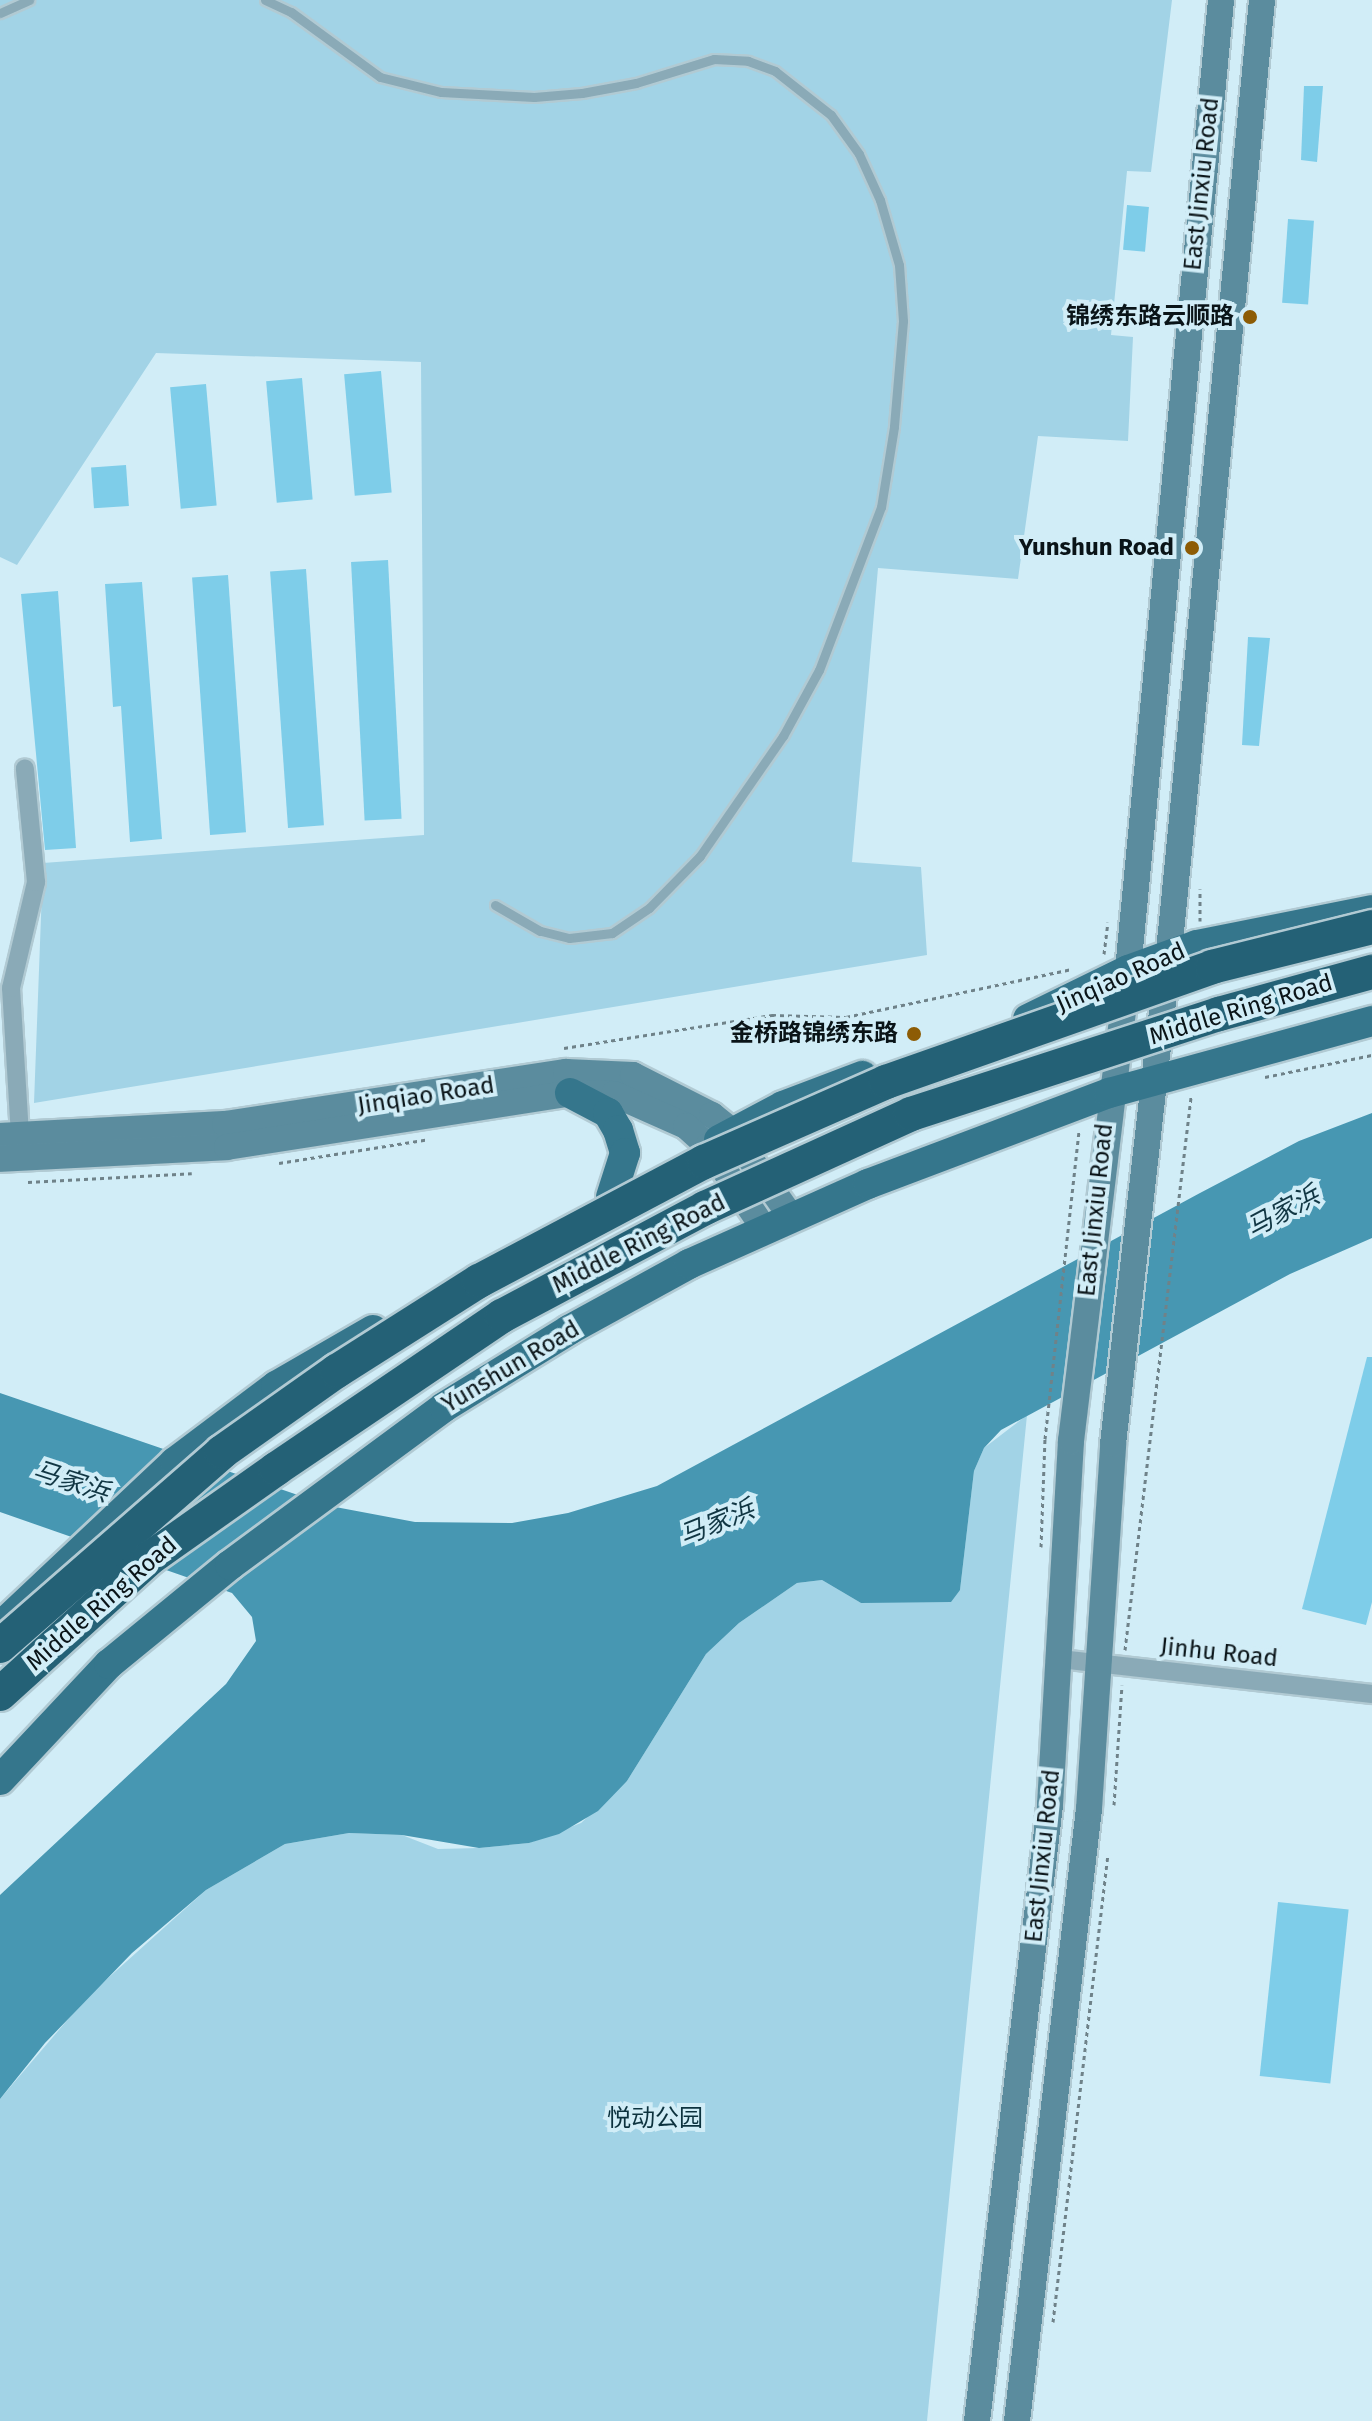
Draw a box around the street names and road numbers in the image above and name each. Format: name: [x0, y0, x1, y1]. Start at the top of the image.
street label: East Jinxiu Road: [1179, 96, 1225, 272]
street label: Jinqiao Road: [1052, 937, 1190, 1019]
street label: Middle Ring Road: [1146, 968, 1336, 1052]
street label: Jinqiao Road: [356, 1071, 496, 1121]
street label: East Jinxiu Road: [1073, 1122, 1119, 1298]
street label: Middle Ring Road: [548, 1188, 730, 1300]
street label: Yunshun Road: [437, 1315, 585, 1419]
street label: Middle Ring Road: [21, 1531, 183, 1677]
street label: Jinhu Road: [1159, 1633, 1279, 1673]
street label: East Jinxiu Road: [1020, 1768, 1066, 1944]

